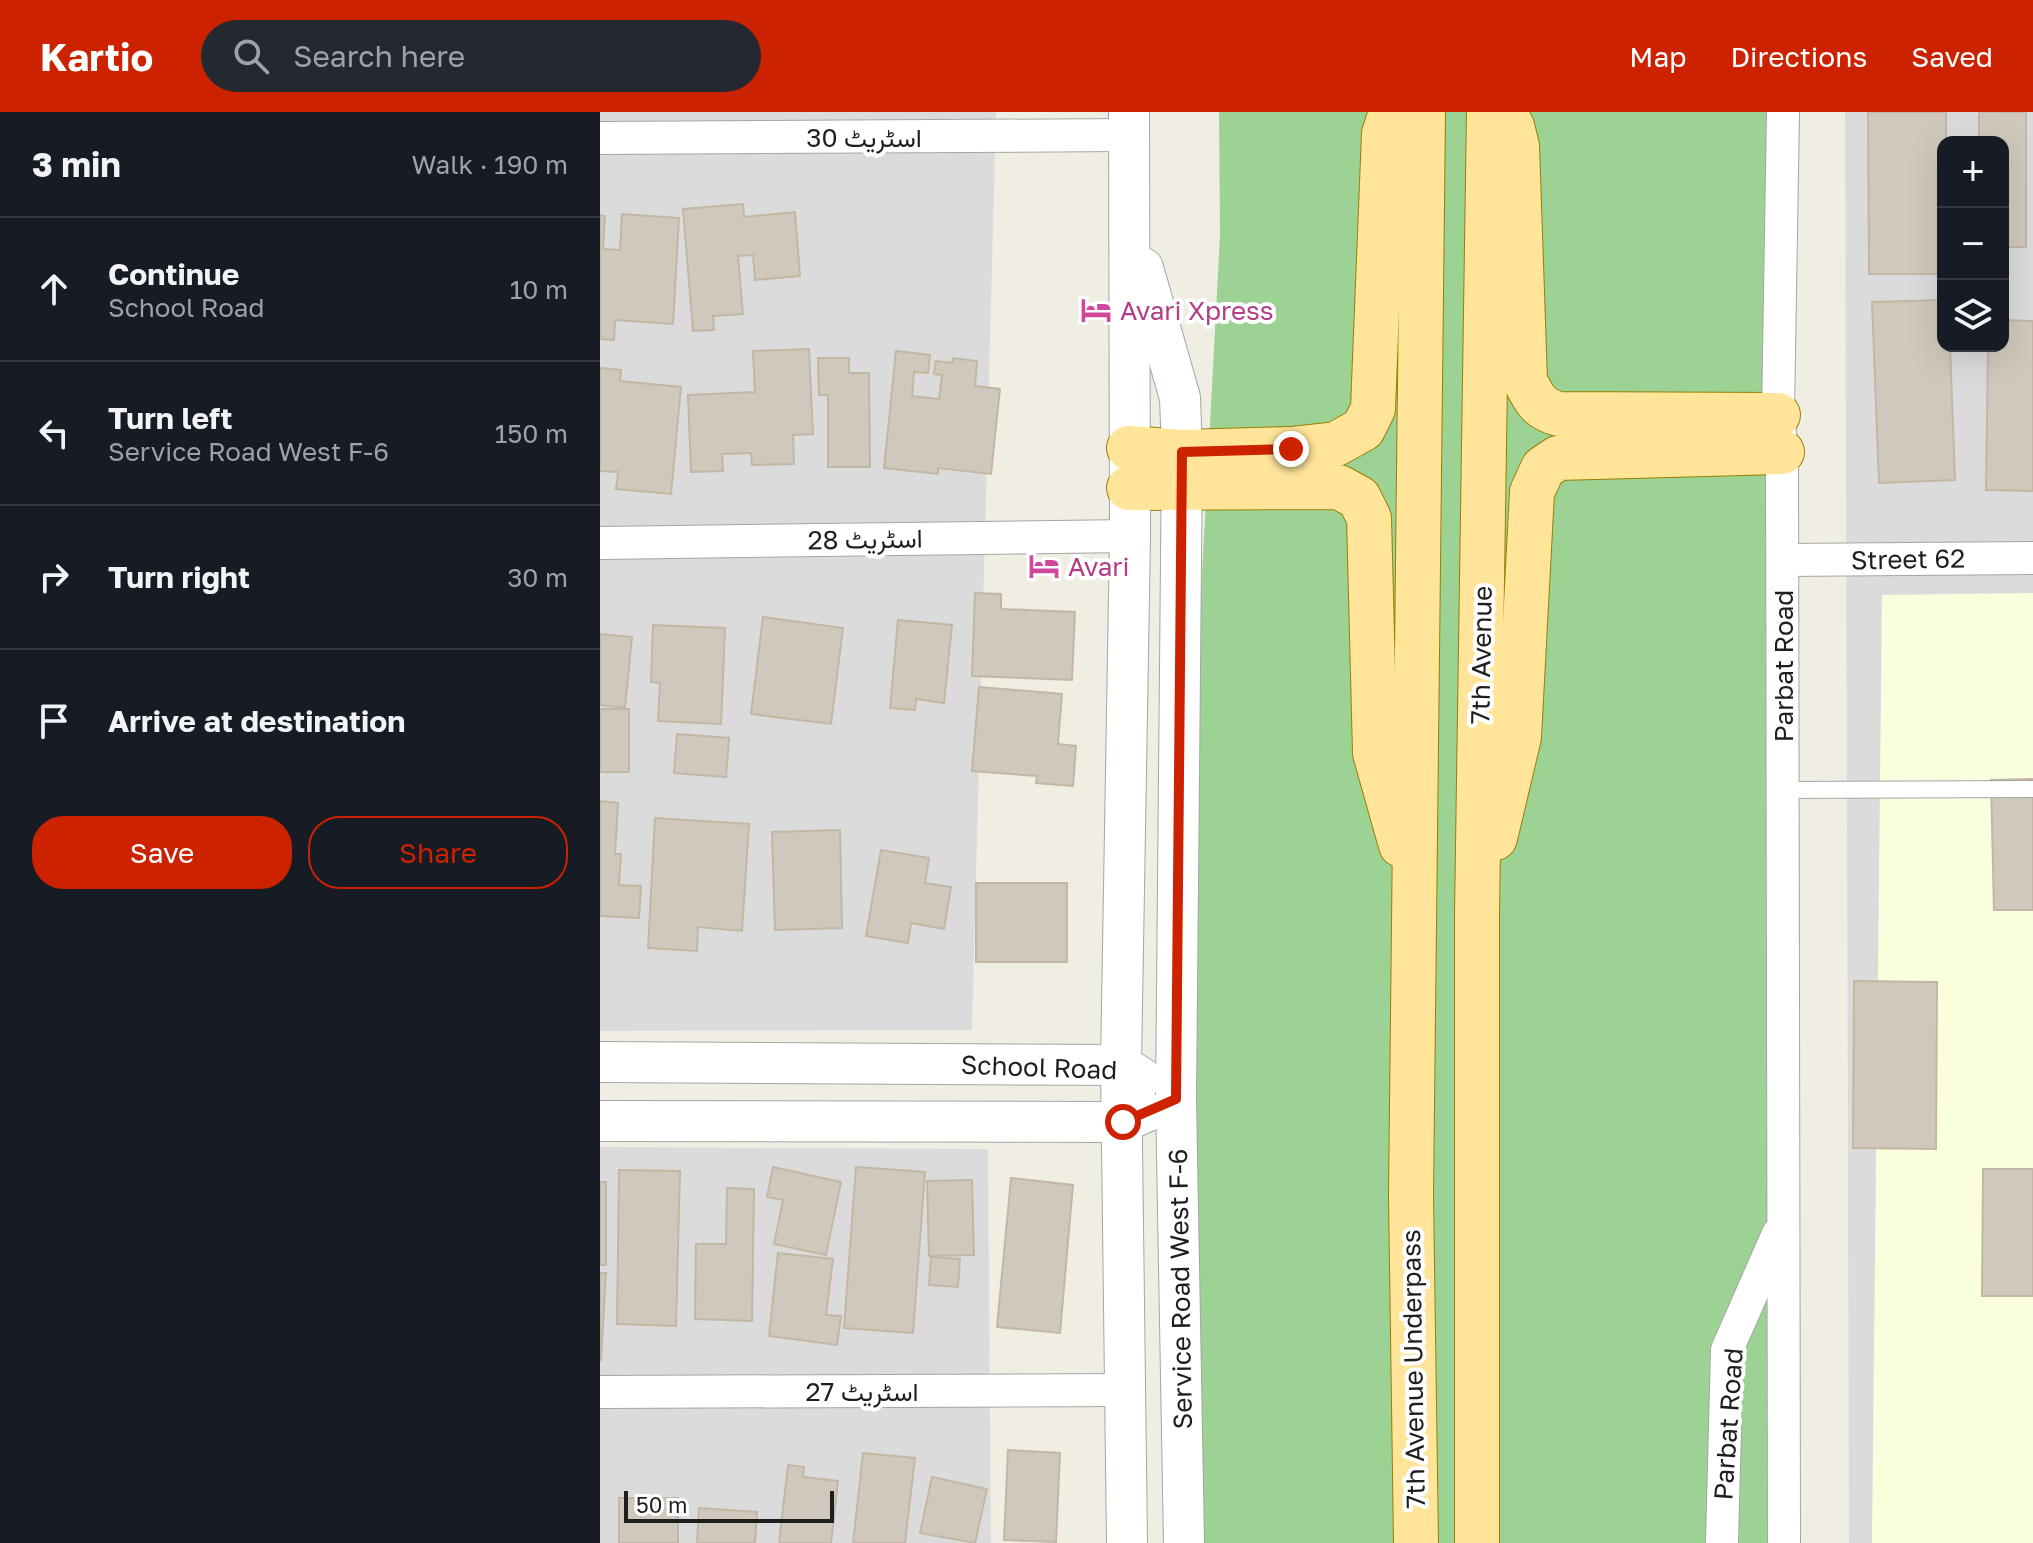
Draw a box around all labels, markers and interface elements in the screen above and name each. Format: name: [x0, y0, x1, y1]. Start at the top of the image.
search box: [201, 20, 761, 92]
text: Kartio: [40, 34, 153, 79]
icon: search: [229, 34, 273, 78]
text: Search here: [293, 38, 465, 74]
text: Map: [1629, 40, 1686, 73]
text: Directions: [1730, 40, 1867, 73]
text: Saved: [1911, 40, 1993, 73]
street label: اسٹریٹ 30: [806, 122, 922, 154]
map controls: [1937, 136, 2009, 352]
button: +: [1937, 136, 2009, 208]
text: 3 min: [32, 144, 121, 184]
text: Walk · 190 m: [412, 149, 568, 180]
button: −: [1937, 208, 2009, 280]
text: Continue: [108, 256, 239, 292]
icon: ahead: [32, 267, 76, 311]
text: 10 m: [510, 274, 568, 305]
button: layers: [1937, 280, 2009, 352]
text: School Road: [108, 292, 265, 323]
hotel icon: Avari Xpress: [1079, 293, 1113, 327]
place label: Avari Xpress: [1120, 295, 1274, 326]
text: Turn left: [108, 400, 233, 436]
icon: left: [32, 411, 76, 455]
text: 150 m: [495, 418, 568, 449]
route end: [1273, 431, 1309, 467]
text: Service Road West F-6: [108, 436, 389, 467]
street label: اسٹریٹ 28: [807, 522, 923, 557]
street label: Street 62: [1851, 543, 1965, 575]
hotel icon: Avari: [1027, 549, 1061, 583]
place label: Avari: [1068, 551, 1129, 582]
icon: right: [32, 555, 76, 599]
text: Turn right: [108, 559, 250, 595]
text: 30 m: [507, 562, 568, 593]
street label: 7th Avenue: [1464, 586, 1498, 724]
street label: Parbat Road: [1768, 590, 1799, 742]
icon: arrive: [32, 699, 76, 743]
text: Arrive at destination: [108, 703, 405, 739]
button: Save: [32, 816, 292, 889]
button: Share: [308, 816, 568, 889]
street label: School Road: [960, 1049, 1118, 1085]
route start: [1105, 1104, 1141, 1140]
street label: Service Road West F-6: [1162, 1148, 1198, 1430]
street label: 7th Avenue Underpass: [1395, 1229, 1431, 1509]
street label: Parbat Road: [1707, 1347, 1749, 1501]
street label: اسٹریٹ 27: [806, 1376, 918, 1408]
scale bar: [624, 1487, 834, 1523]
text: 50 m: [636, 1491, 687, 1518]

